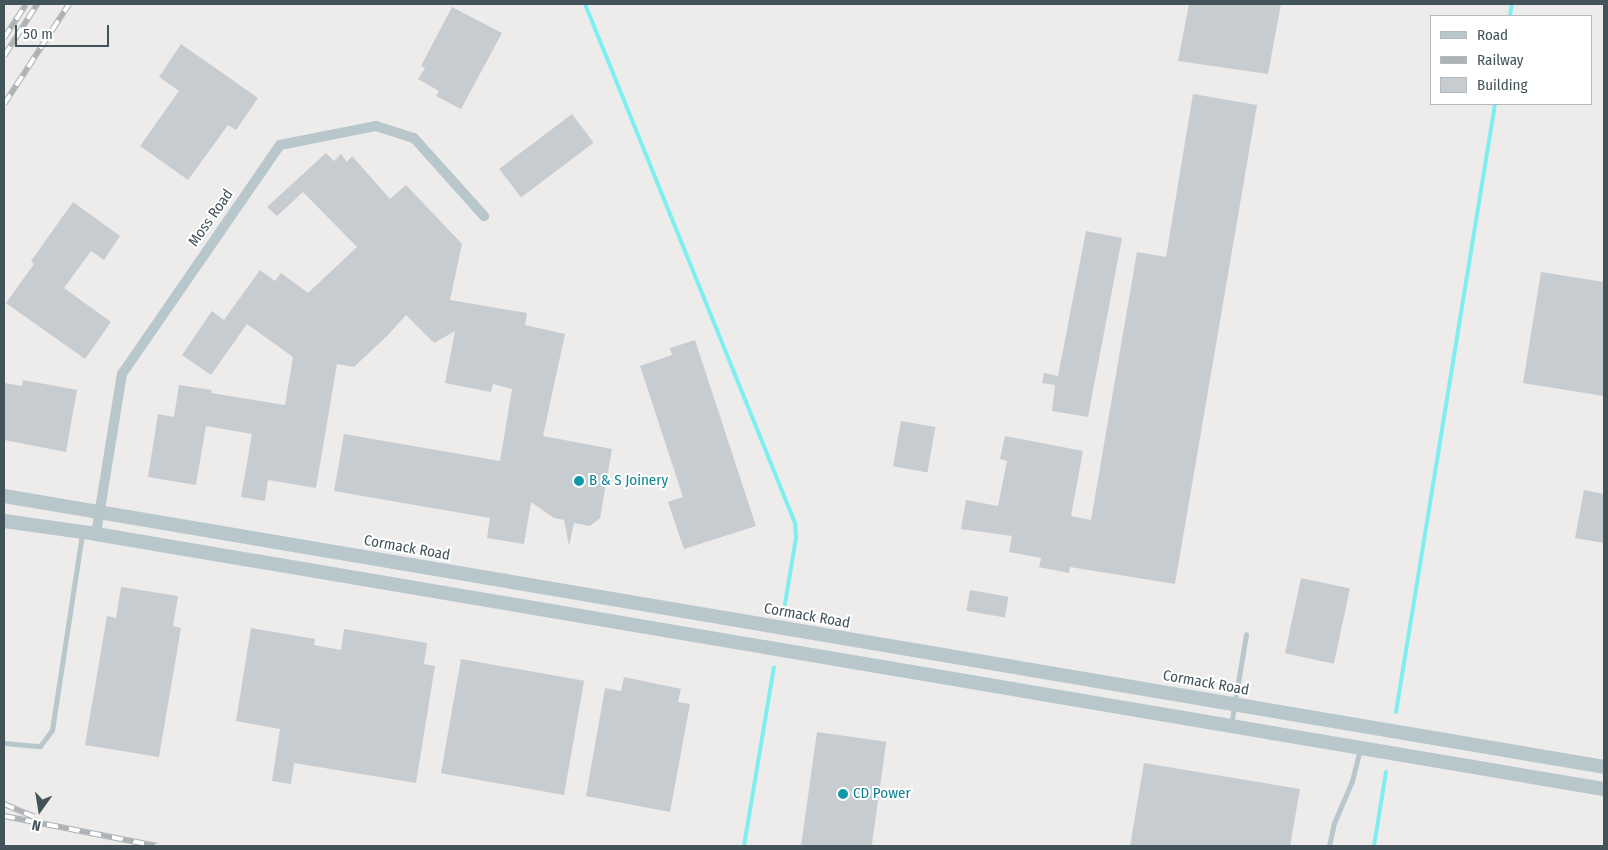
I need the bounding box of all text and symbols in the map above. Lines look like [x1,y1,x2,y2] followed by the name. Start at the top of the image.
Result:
[18,15,111,47] scale bar
[1430,15,1593,105] legend
[23,25,53,43] text: 50 m
[1477,26,1508,44] text: Road
[1477,51,1524,69] text: Railway
[1477,76,1528,94] text: Building
[185,186,237,250] street label: Moss Road
[589,472,668,490] place label: B & S Joinery
[573,475,585,487] marker: B & S Joinery
[362,532,452,564] street label: Cormack Road
[762,600,852,632] street label: Cormack Road
[1161,667,1251,699] street label: Cormack Road
[15,785,65,835] north arrow
[853,785,911,803] place label: CD Power
[837,788,849,800] marker: CD Power
[31,816,43,834] text: N

